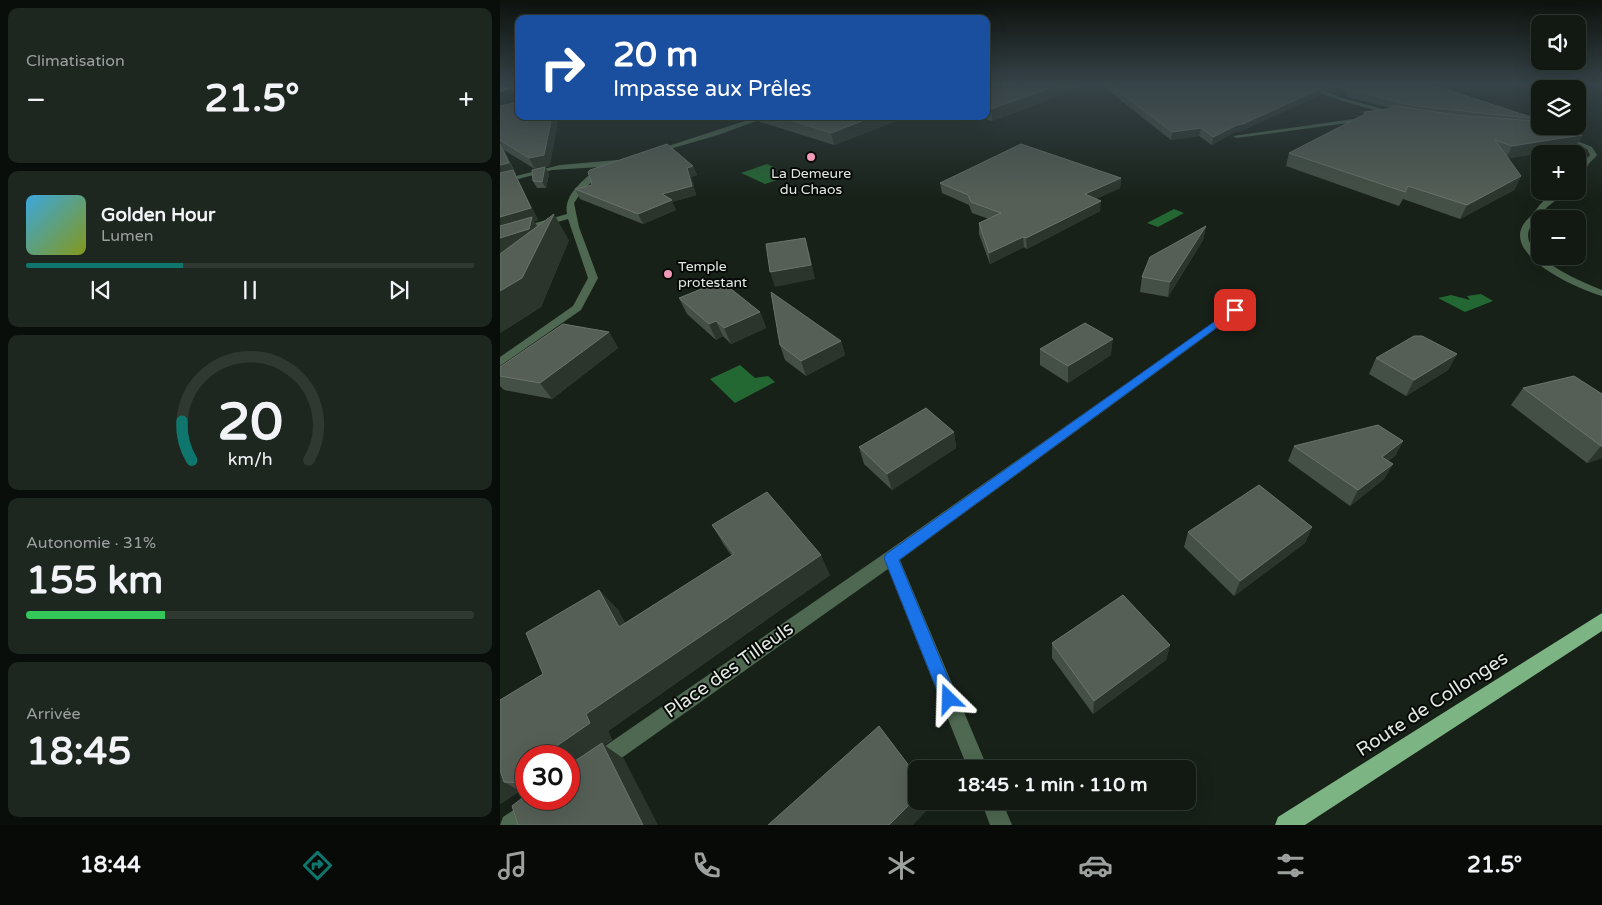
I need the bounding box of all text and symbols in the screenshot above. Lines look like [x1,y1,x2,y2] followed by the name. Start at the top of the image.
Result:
[1531,15,1586,265] map controls
[1531,15,1586,70] button: sound
[613,34,698,76] text: 20 m
[530,35,595,100] icon: right
[26,51,125,71] text: Climatisation
[205,76,300,122] text: 21.5°
[613,76,811,102] text: Impasse aux Prêles
[1531,80,1586,135] button: layers
[26,83,46,117] text: −
[458,83,474,117] text: +
[1531,145,1586,200] button: +
[805,151,817,163] marker: La Demeure du Chaos
[771,165,851,198] place label: La Demeure du Chaos
[101,204,215,226] text: Golden Hour
[1531,210,1586,265] button: −
[101,226,153,246] text: Lumen
[678,258,748,291] place label: Temple protestant
[662,268,674,280] marker: Temple protestant
[87,276,115,304] icon: previous
[236,276,264,304] icon: pause
[385,276,413,304] icon: next
[1214,289,1256,331] pin
[1221,296,1249,324] icon: arrive
[217,391,283,454] text: 20
[228,449,272,470] text: km/h
[26,533,156,553] text: Autonomie · 31%
[26,558,163,604] text: 155 km
[660,617,798,723] street label: Place des Tilleuls
[1352,647,1512,761] street label: Route de Collonges
[922,672,974,724] position arrow
[26,704,81,724] text: Arrivée
[26,729,131,775] text: 18:45
[515,745,580,810] speed limit sign: 30
[956,774,1148,796] text: 18:45 · 1 min · 110 m
[300,848,335,883] icon: directions
[495,848,530,883] icon: music
[689,848,724,883] icon: phone
[884,848,919,883] icon: climate
[1078,848,1113,883] icon: car
[1273,848,1308,883] icon: filters
[80,852,141,878] text: 18:44
[1467,852,1522,878] text: 21.5°

